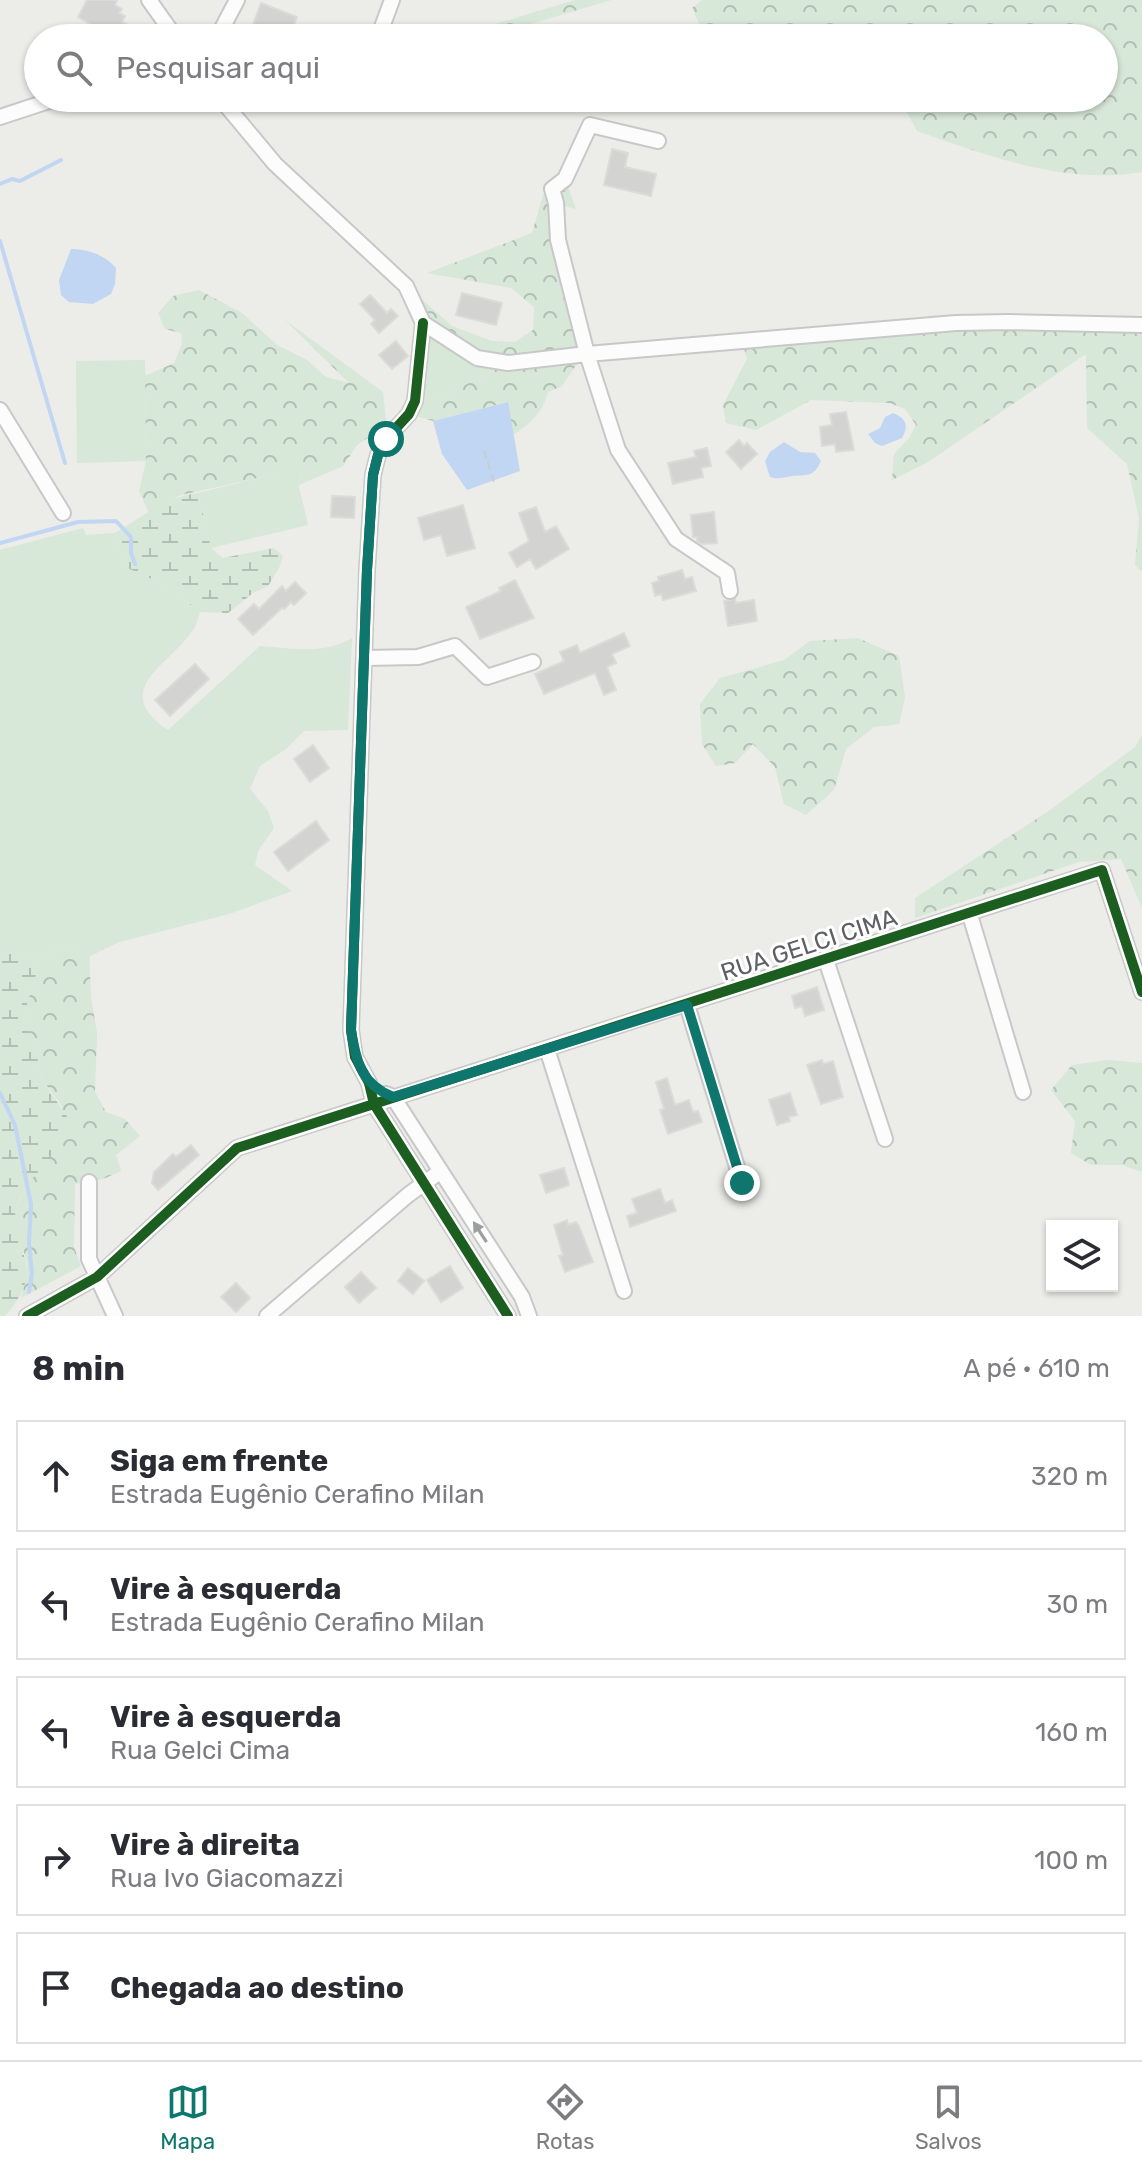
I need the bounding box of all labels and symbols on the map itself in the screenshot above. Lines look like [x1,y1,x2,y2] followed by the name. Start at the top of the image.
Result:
[368,421,404,457] route start
[717,903,901,987] street label: RUA GELCI CIMA
[724,1165,760,1201] route end
[472,1221,487,1242] one-way arrow

